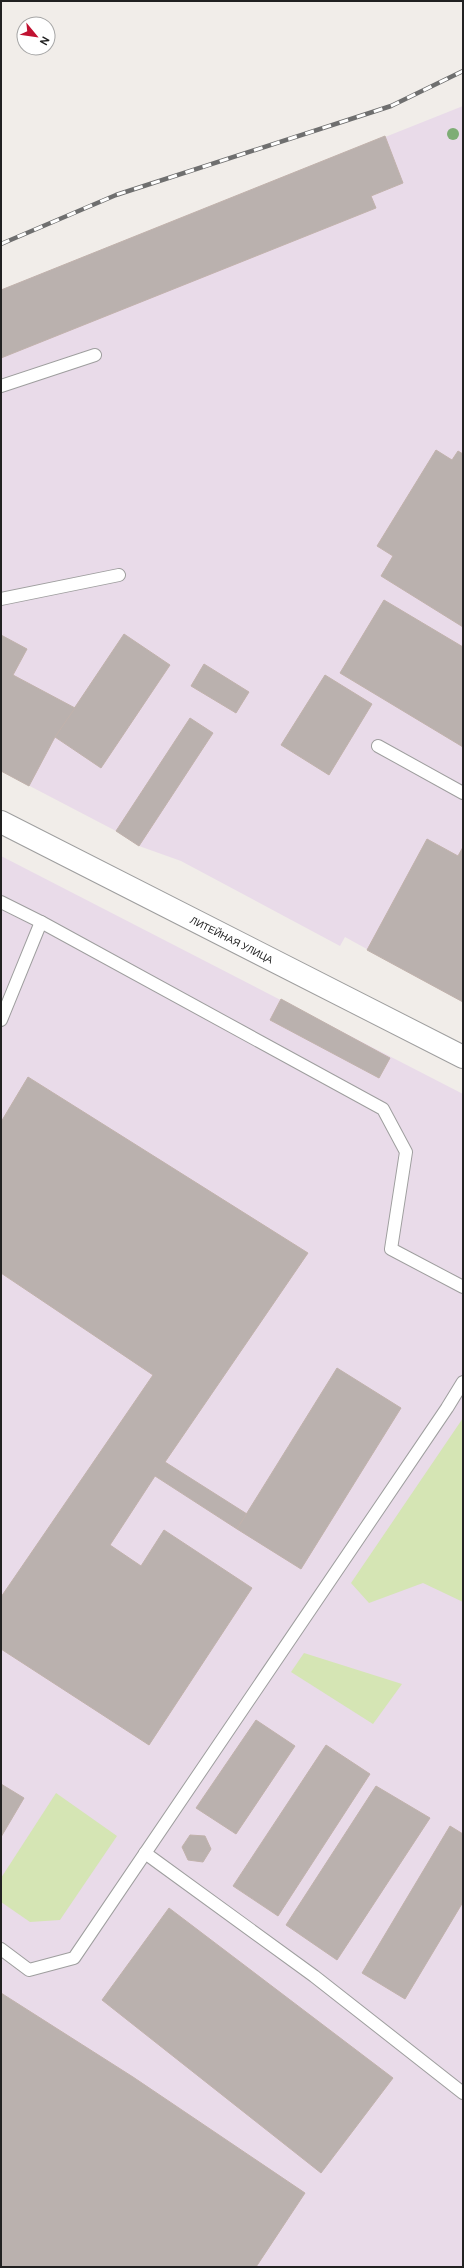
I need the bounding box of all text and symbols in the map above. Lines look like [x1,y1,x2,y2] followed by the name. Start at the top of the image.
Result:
[16,16,56,56] north arrow
[37,34,53,48] text: N
[188,913,276,967] street label: ЛИТЕЙНАЯ УЛИЦА

